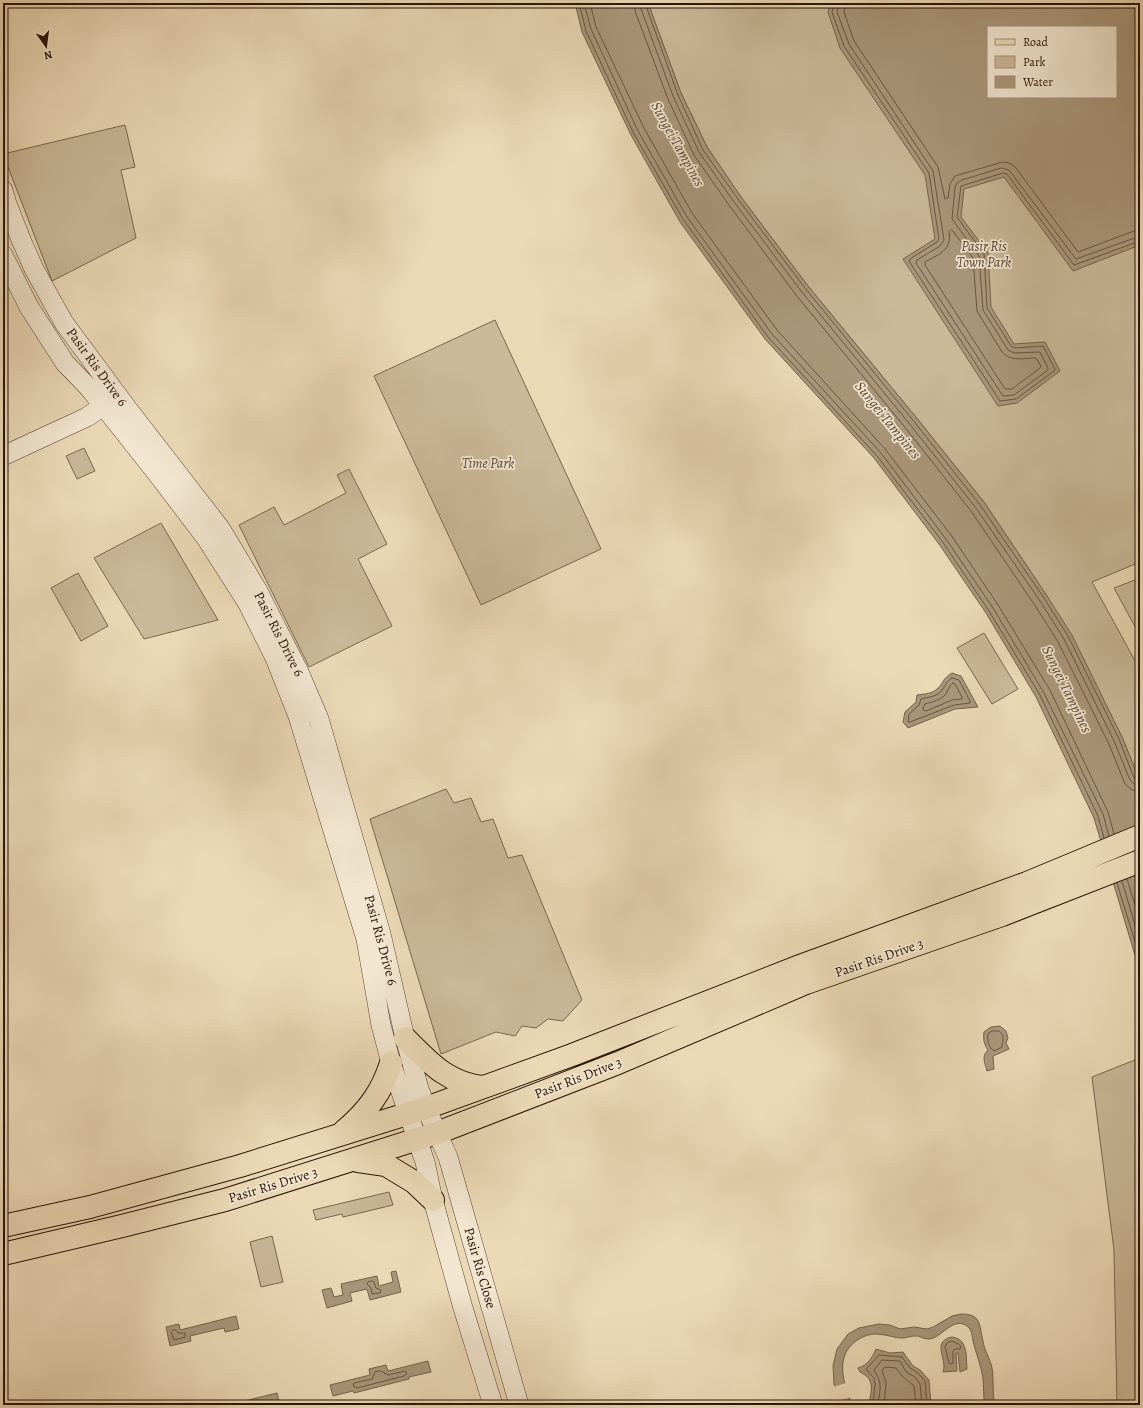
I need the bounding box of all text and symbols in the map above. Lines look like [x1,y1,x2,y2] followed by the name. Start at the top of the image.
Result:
[26,26,66,66] north arrow
[987,26,1117,98] legend
[1023,34,1049,50] text: Road
[43,47,54,63] text: N
[1023,54,1046,70] text: Park
[1022,74,1053,90] text: Water
[646,98,710,190] water label: Sungei Tampines
[957,237,1011,272] park label: Pasir Ris Town Park
[62,324,132,410] street label: Pasir Ris Drive 6
[850,377,926,463] water label: Sungei Tampines
[462,454,514,473] park label: Time Park
[249,588,309,680] street label: Pasir Ris Drive 6
[1037,642,1097,736] water label: Sungei Tampines
[360,893,402,987] street label: Pasir Ris Drive 6
[832,934,926,982] street label: Pasir Ris Drive 3
[531,1053,625,1103] street label: Pasir Ris Drive 3
[226,1162,320,1208] street label: Pasir Ris Drive 3
[459,1225,501,1311] street label: Pasir Ris Close

